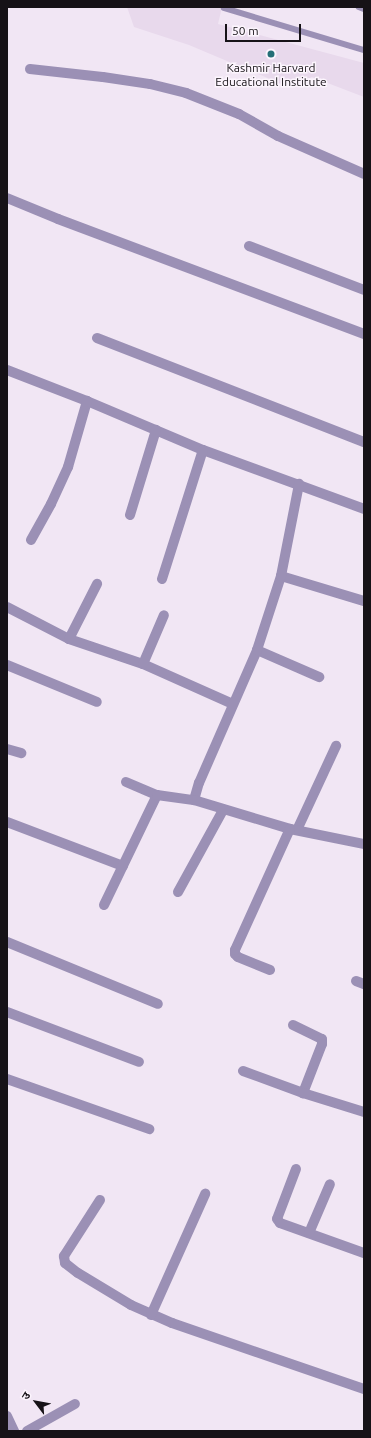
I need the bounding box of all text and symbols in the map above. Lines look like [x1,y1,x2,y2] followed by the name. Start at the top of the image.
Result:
[227,16,303,42] scale bar
[232,24,259,37] text: 50 m
[266,49,276,59] marker: Kashmir Harvard Educational Institute
[215,61,327,89] place label: Kashmir Harvard Educational Institute
[16,1382,56,1422] north arrow
[19,1390,33,1402] text: उ

